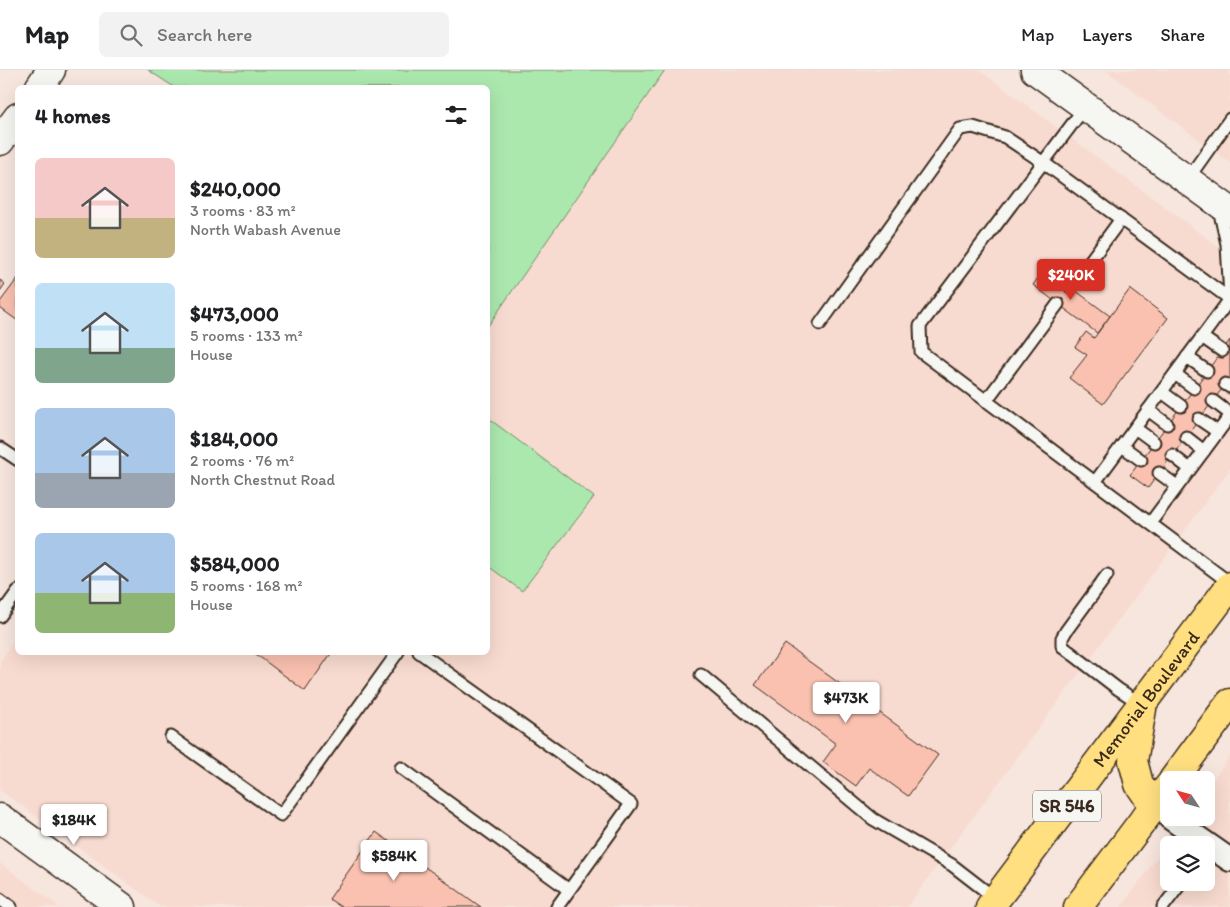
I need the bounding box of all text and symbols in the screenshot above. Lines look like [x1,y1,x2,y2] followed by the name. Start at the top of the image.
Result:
[99,12,449,57] search box
[25,20,69,49] text: Map
[117,21,145,49] icon: search
[157,23,252,46] text: Search here
[1021,24,1054,46] text: Map
[1082,24,1132,46] text: Layers
[1160,24,1205,46] text: Share
[442,101,470,129] icon: filters
[35,103,111,128] text: 4 homes
[190,176,281,201] text: $240,000
[75,178,135,238] icon: home
[190,201,296,220] text: 3 rooms · 83 m²
[190,220,341,239] text: North Wabash Avenue
[1036,258,1106,301] pin: $240K
[1048,265,1094,284] text: $240K
[190,301,279,326] text: $473,000
[75,303,135,363] icon: home
[190,326,303,345] text: 5 rooms · 133 m²
[190,345,233,364] text: House
[190,426,278,451] text: $184,000
[75,428,135,488] icon: home
[190,451,294,470] text: 2 rooms · 76 m²
[190,470,335,489] text: North Chestnut Road
[190,551,280,576] text: $584,000
[75,553,135,613] icon: home
[190,576,303,595] text: 5 rooms · 168 m²
[190,595,233,614] text: House
[1087,626,1204,772] street label: Memorial Boulevard
[811,682,881,724] pin: $473K
[824,688,868,707] text: $473K
[1160,771,1215,826] north arrow
[1160,771,1215,891] map controls
[1033,790,1101,821] road number: SR 546
[39,804,109,846] pin: $184K
[52,810,96,829] text: $184K
[1160,836,1215,891] button: layers
[359,840,429,882] pin: $584K
[371,846,417,865] text: $584K

